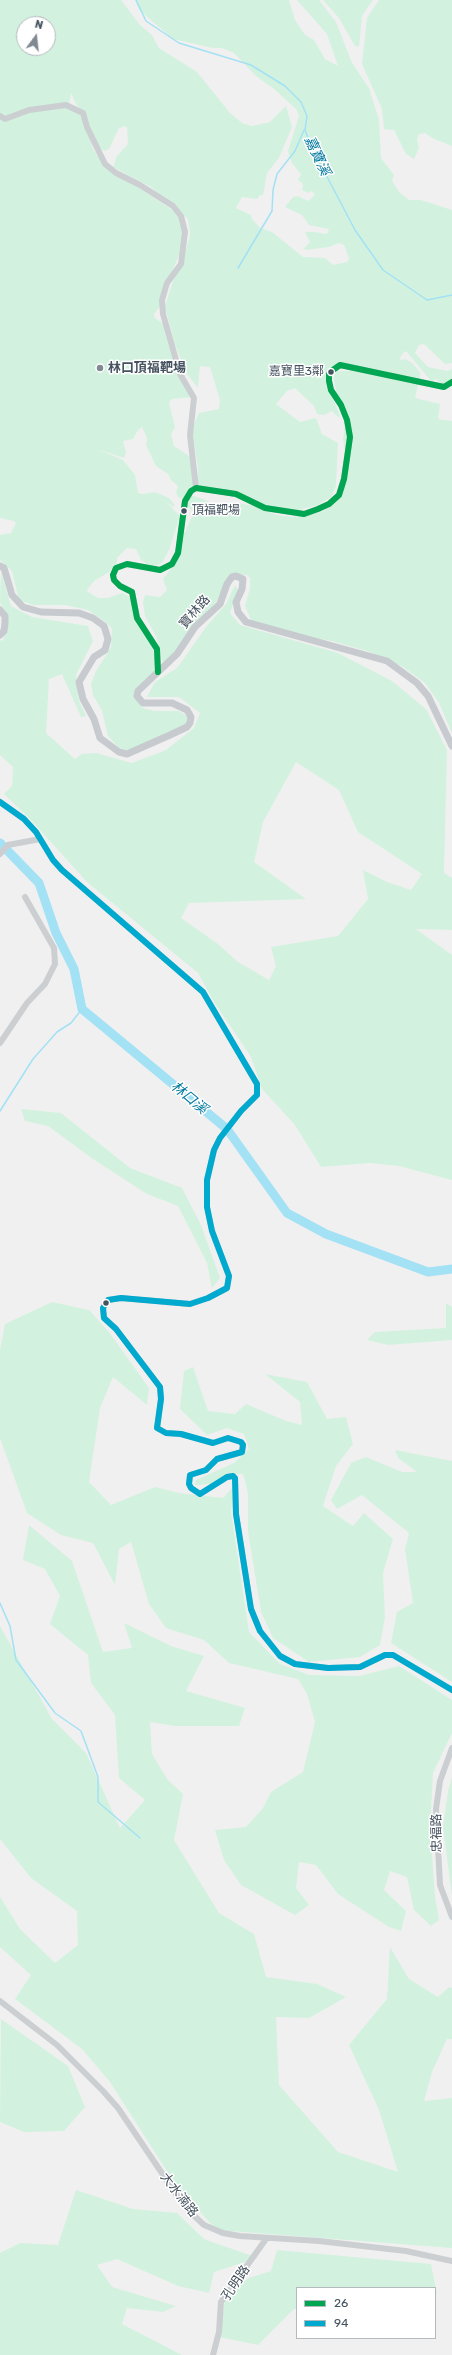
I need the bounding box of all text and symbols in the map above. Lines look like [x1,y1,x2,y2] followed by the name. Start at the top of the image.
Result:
[16,16,56,56] north arrow
[33,18,44,32] text: N
[301,133,333,179] water label: 嘉寶溪
[108,360,186,376] place label: 林口頂福靶場
[95,363,105,373] marker: 林口頂福靶場
[269,365,324,379] place label: 嘉寶里3鄰
[326,367,336,377] marker: 嘉寶里3鄰
[192,504,240,518] place label: 頂福靶場
[179,506,189,516] marker: 頂福靶場
[176,592,214,632] street label: 寶林路
[168,1078,210,1118] water label: 林口溪
[101,1298,111,1308] unlabelled marker
[429,1813,445,1853] street label: 忠福路
[157,2170,201,2220] street label: 大水湳路
[219,2262,253,2304] street label: 孔明路
[296,2287,436,2339] legend
[334,2296,348,2310] text: 26
[334,2316,348,2330] text: 94

